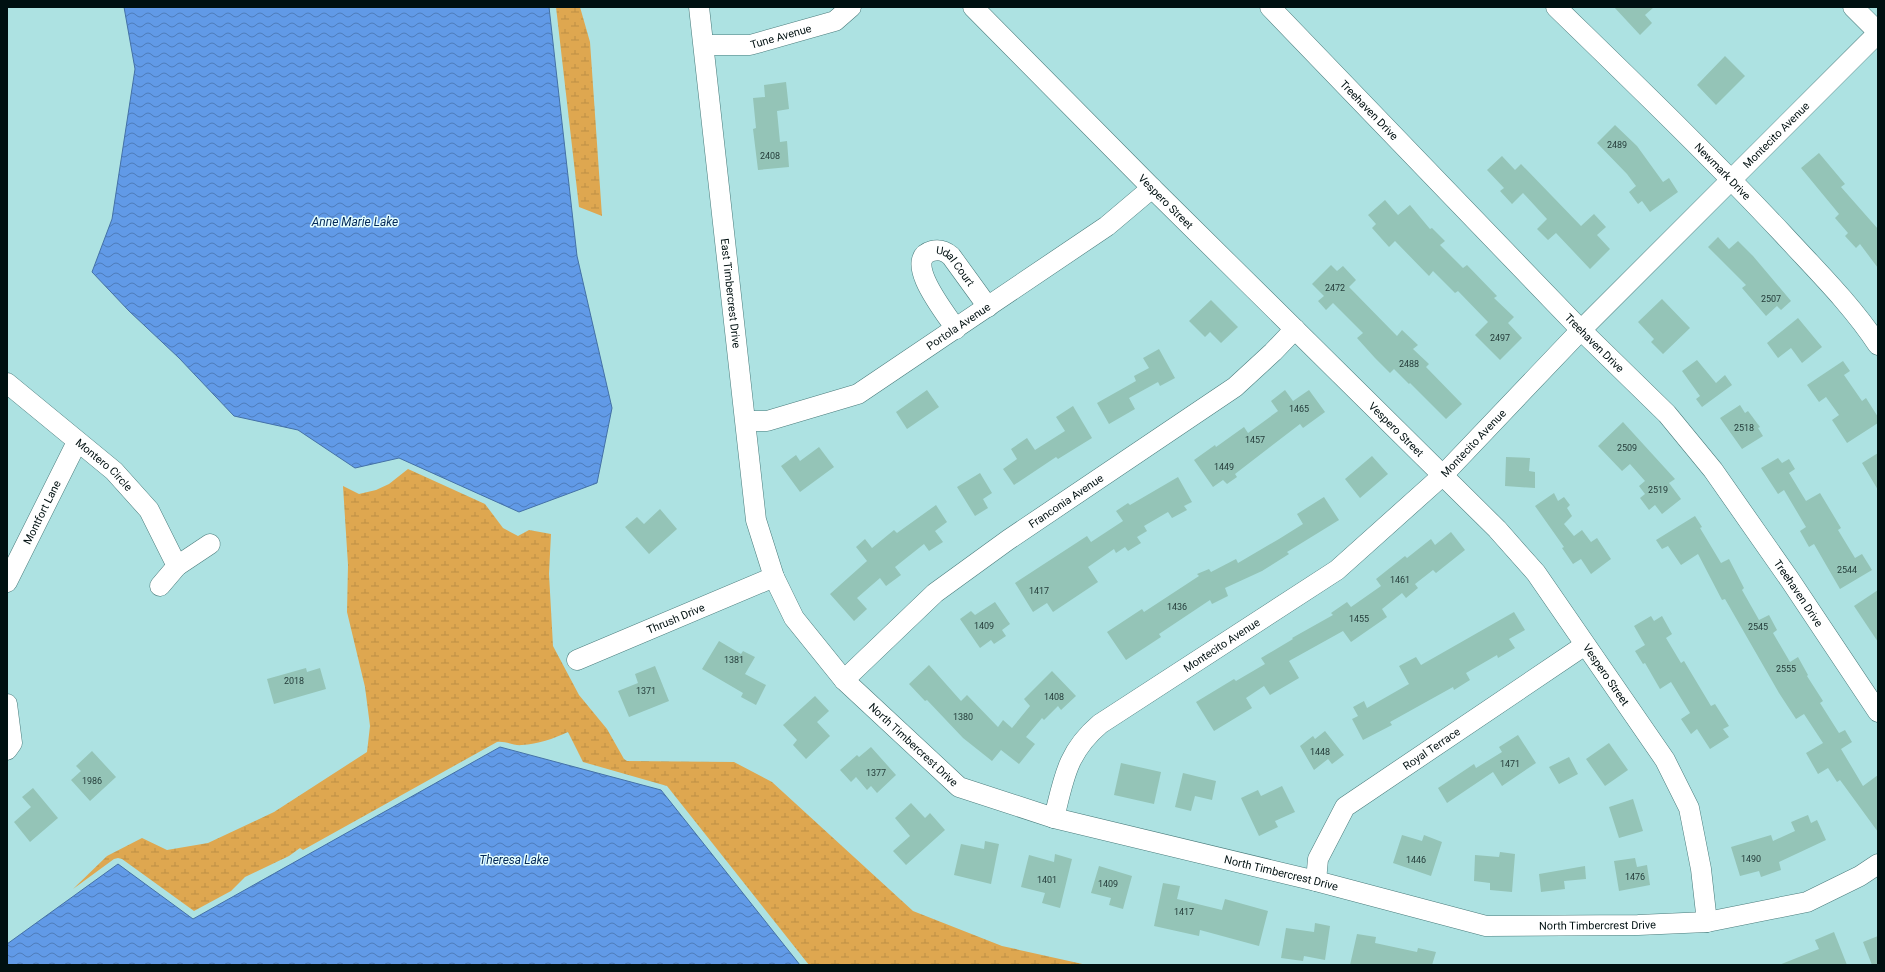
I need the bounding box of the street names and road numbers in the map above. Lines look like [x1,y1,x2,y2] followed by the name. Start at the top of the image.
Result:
[749,21,813,51] street label: Tune Avenue
[1337,77,1401,143] street label: Treehaven Drive
[1740,99,1812,171] street label: Montecito Avenue
[1692,140,1753,203] street label: Newmark Drive
[1136,172,1196,232] street label: Vespero Street
[718,238,743,349] street label: East Timbercrest Drive
[936,243,977,289] street label: Udal Court
[924,300,993,352] street label: Portola Avenue
[1562,311,1627,375] street label: Treehaven Drive
[1366,399,1427,460] street label: Vespero Street
[1438,406,1509,480] street label: Montecito Avenue
[73,436,135,494] street label: Montero Circle
[1026,471,1106,531] street label: Franconia Avenue
[20,478,63,546] street label: Montfort Lane
[1771,557,1826,629] street label: Treehaven Drive
[645,600,707,636] street label: Thrush Drive
[1181,615,1262,675] street label: Montecito Avenue
[1580,641,1632,708] street label: Vespero Street
[866,700,961,789] street label: North Timbercrest Drive
[1400,725,1463,772] street label: Royal Terrace
[1223,853,1340,893] street label: North Timbercrest Drive
[1539,918,1656,932] street label: North Timbercrest Drive

